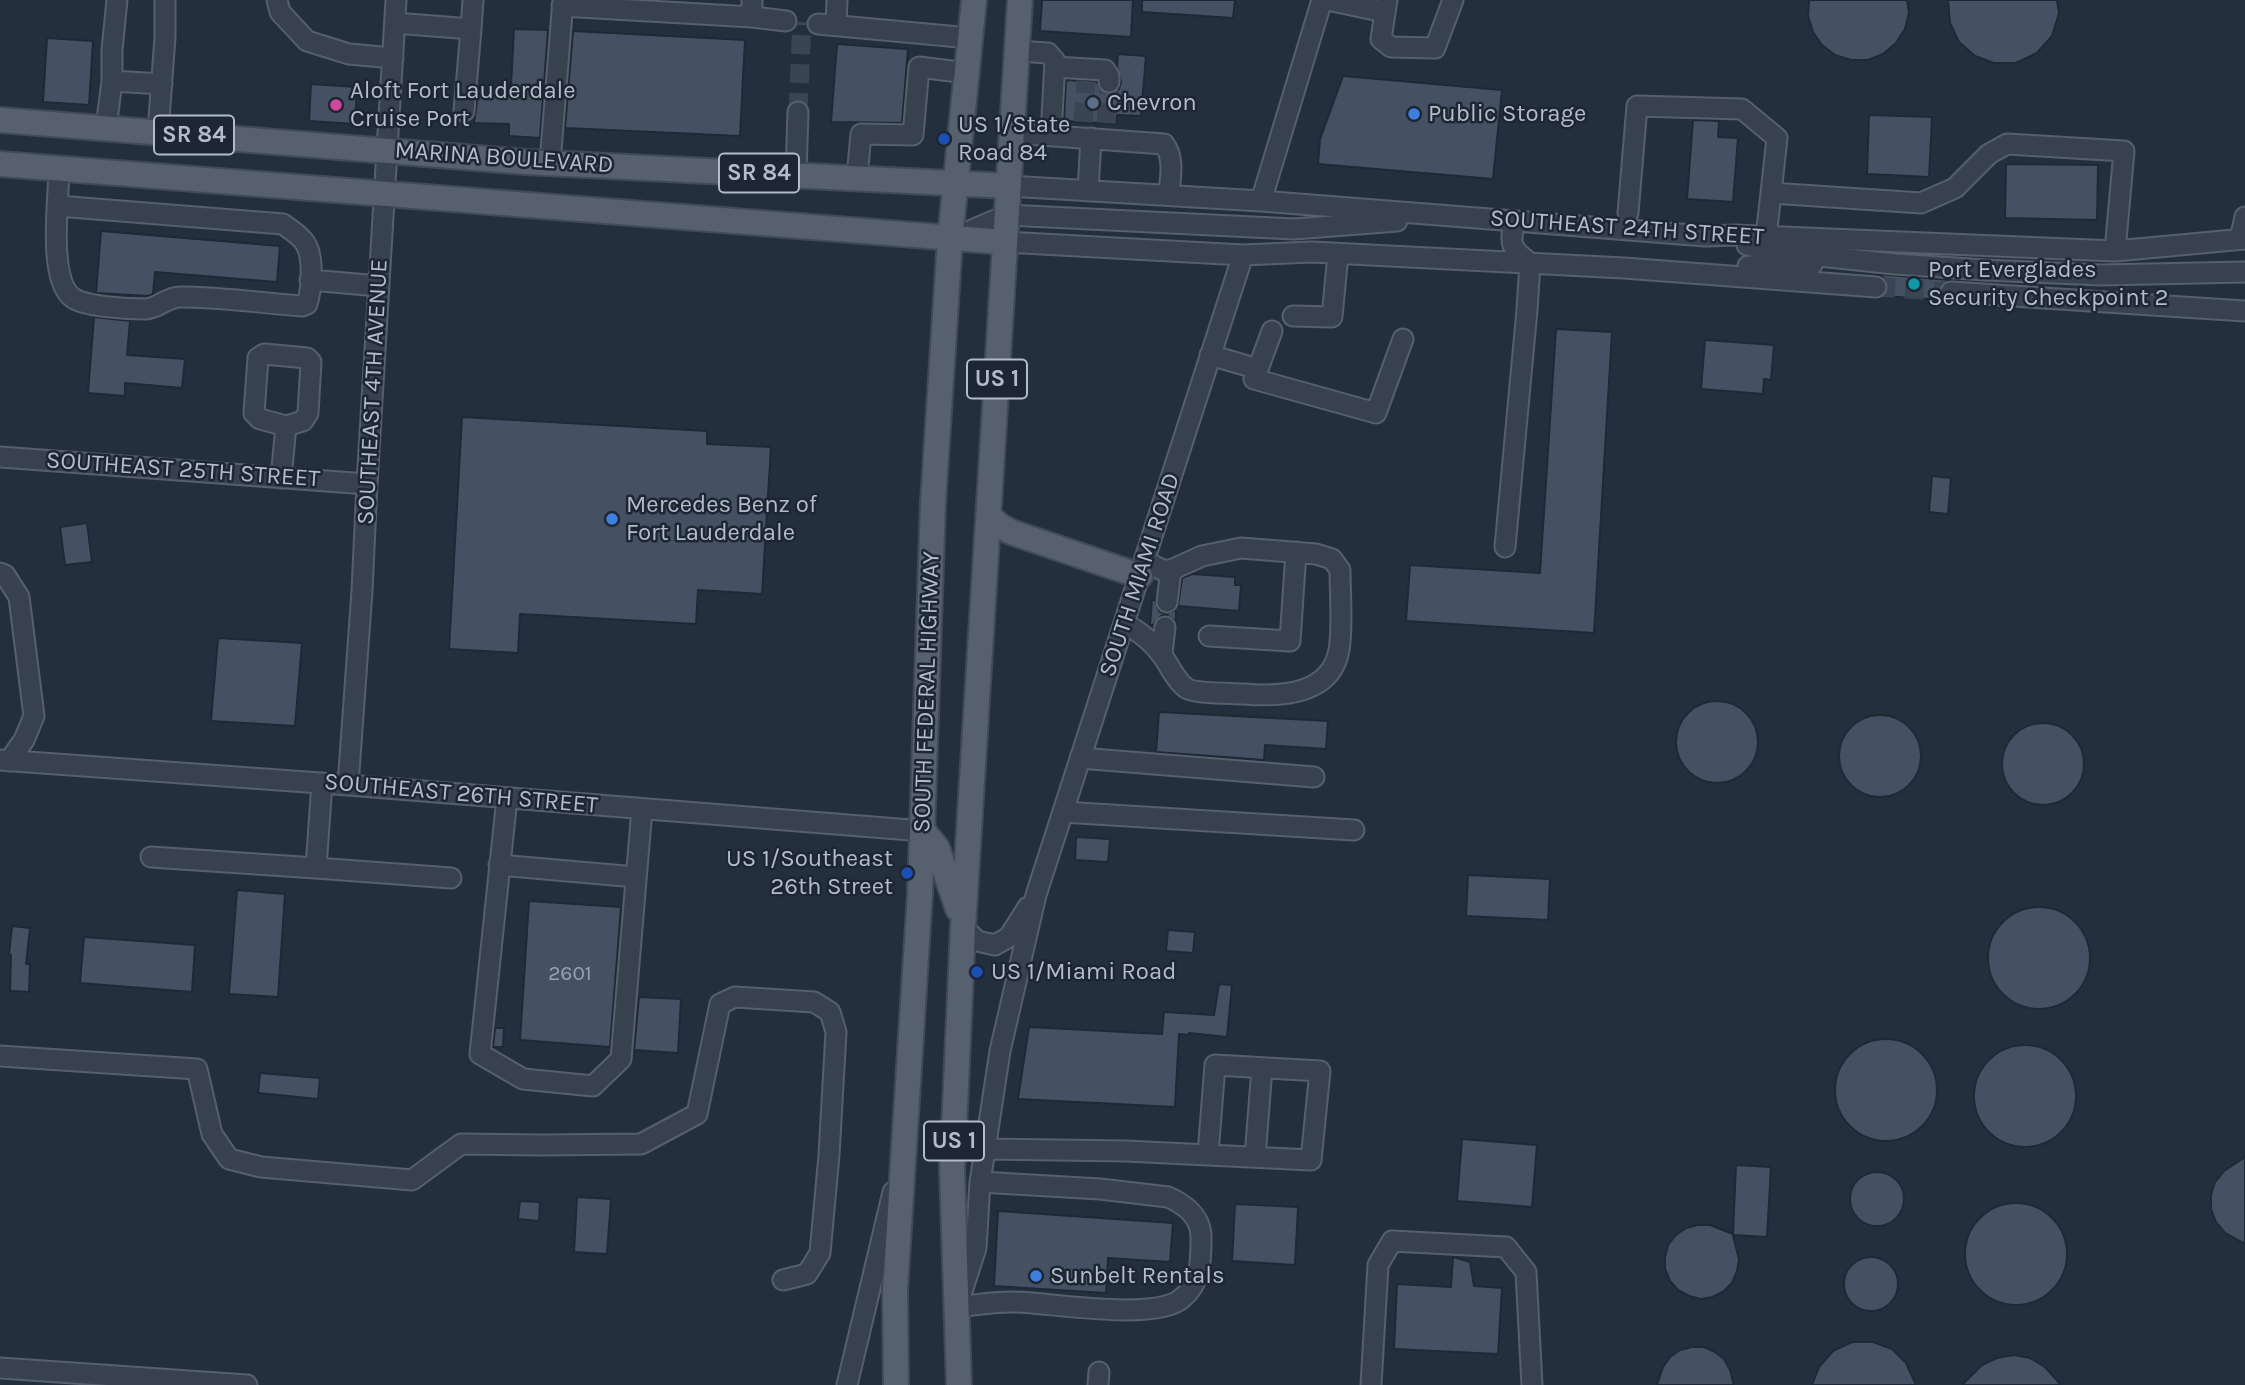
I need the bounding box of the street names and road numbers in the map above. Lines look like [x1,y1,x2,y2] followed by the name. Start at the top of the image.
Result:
[154,116,234,154] road number: SR 84
[394,136,614,180] street label: MARINA BOULEVARD
[719,154,799,192] road number: SR 84
[1489,204,1765,252] street label: SOUTHEAST 24TH STREET
[352,258,394,526] street label: SOUTHEAST 4TH AVENUE
[967,360,1027,398] road number: US 1
[45,446,321,494] street label: SOUTHEAST 25TH STREET
[1093,469,1187,681] street label: SOUTH MIAMI ROAD
[908,551,946,833] street label: SOUTH FEDERAL HIGHWAY
[323,768,599,820] street label: SOUTHEAST 26TH STREET
[924,1122,984,1160] road number: US 1

